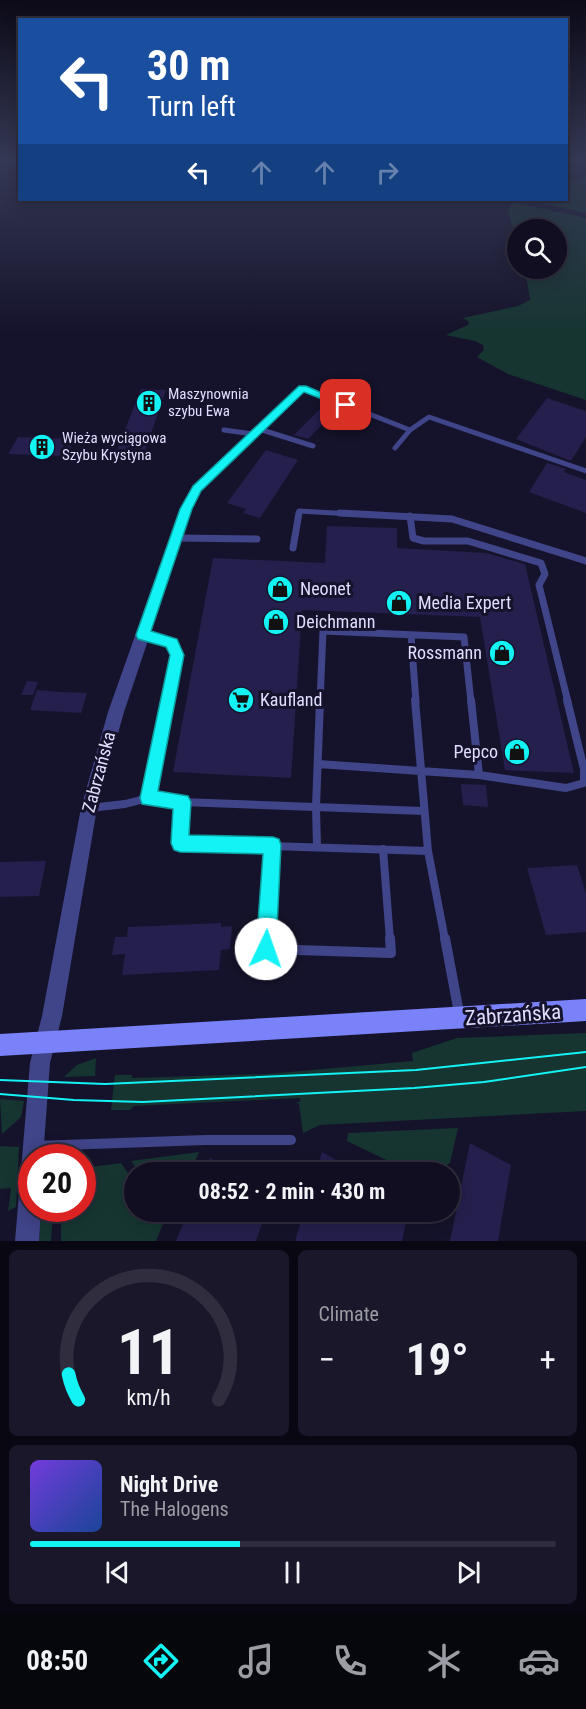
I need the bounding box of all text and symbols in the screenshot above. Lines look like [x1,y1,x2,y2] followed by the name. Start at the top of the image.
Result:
[147,41,230,90] text: 30 m
[48,42,126,120] icon: left
[147,91,236,123] text: Turn left
[182,156,215,189] icon: left
[245,156,278,189] icon: ahead
[308,156,341,189] icon: ahead
[371,156,404,189] icon: right
[507,219,567,279] map controls
[507,219,567,279] button: search
[320,379,371,430] pin
[168,385,249,420] place label: Maszynownia szybu Ewa
[134,388,164,418] building icon: Maszynownia szybu Ewa
[329,388,362,421] icon: arrive
[62,429,166,464] place label: Wieża wyciągowa Szybu Krystyna
[27,432,57,462] building icon: Wieża wyciągowa Szybu Krystyna
[265,574,295,604] shop icon: Neonet
[300,578,351,599] place label: Neonet
[384,588,414,618] shop icon: Media Expert
[418,592,511,613] place label: Media Expert
[261,607,291,637] shop icon: Deichmann
[296,611,375,632] place label: Deichmann
[487,638,517,668] shop icon: Rossmann
[407,642,482,663] place label: Rossmann
[226,685,256,715] supermarket icon: Kaufland
[260,689,323,710] place label: Kaufland
[78,729,119,814] street label: Zabrzańska
[502,737,532,767] shop icon: Pepco
[453,741,498,762] place label: Pepco
[234,917,298,981] position arrow
[464,1000,562,1030] street label: Zabrzańska
[18,1144,96,1222] speed limit sign: 20
[199,1179,385,1204] text: 08:52 · 2 min · 430 m
[319,1302,379,1326] text: Climate
[117,1316,180,1389] text: 11
[406,1333,469,1386] text: 19°
[319,1340,335,1379] text: −
[540,1340,556,1379] text: +
[127,1385,171,1410] text: km/h
[120,1472,218,1497] text: Night Drive
[120,1497,229,1521] text: The Halogens
[101,1556,134,1589] icon: previous
[276,1556,309,1589] icon: pause
[452,1556,485,1589] icon: next
[140,1640,182,1682] icon: directions
[235,1640,277,1682] icon: music
[329,1640,371,1682] icon: phone
[423,1640,465,1682] icon: climate
[518,1640,560,1682] icon: car
[26,1645,88,1677] text: 08:50

